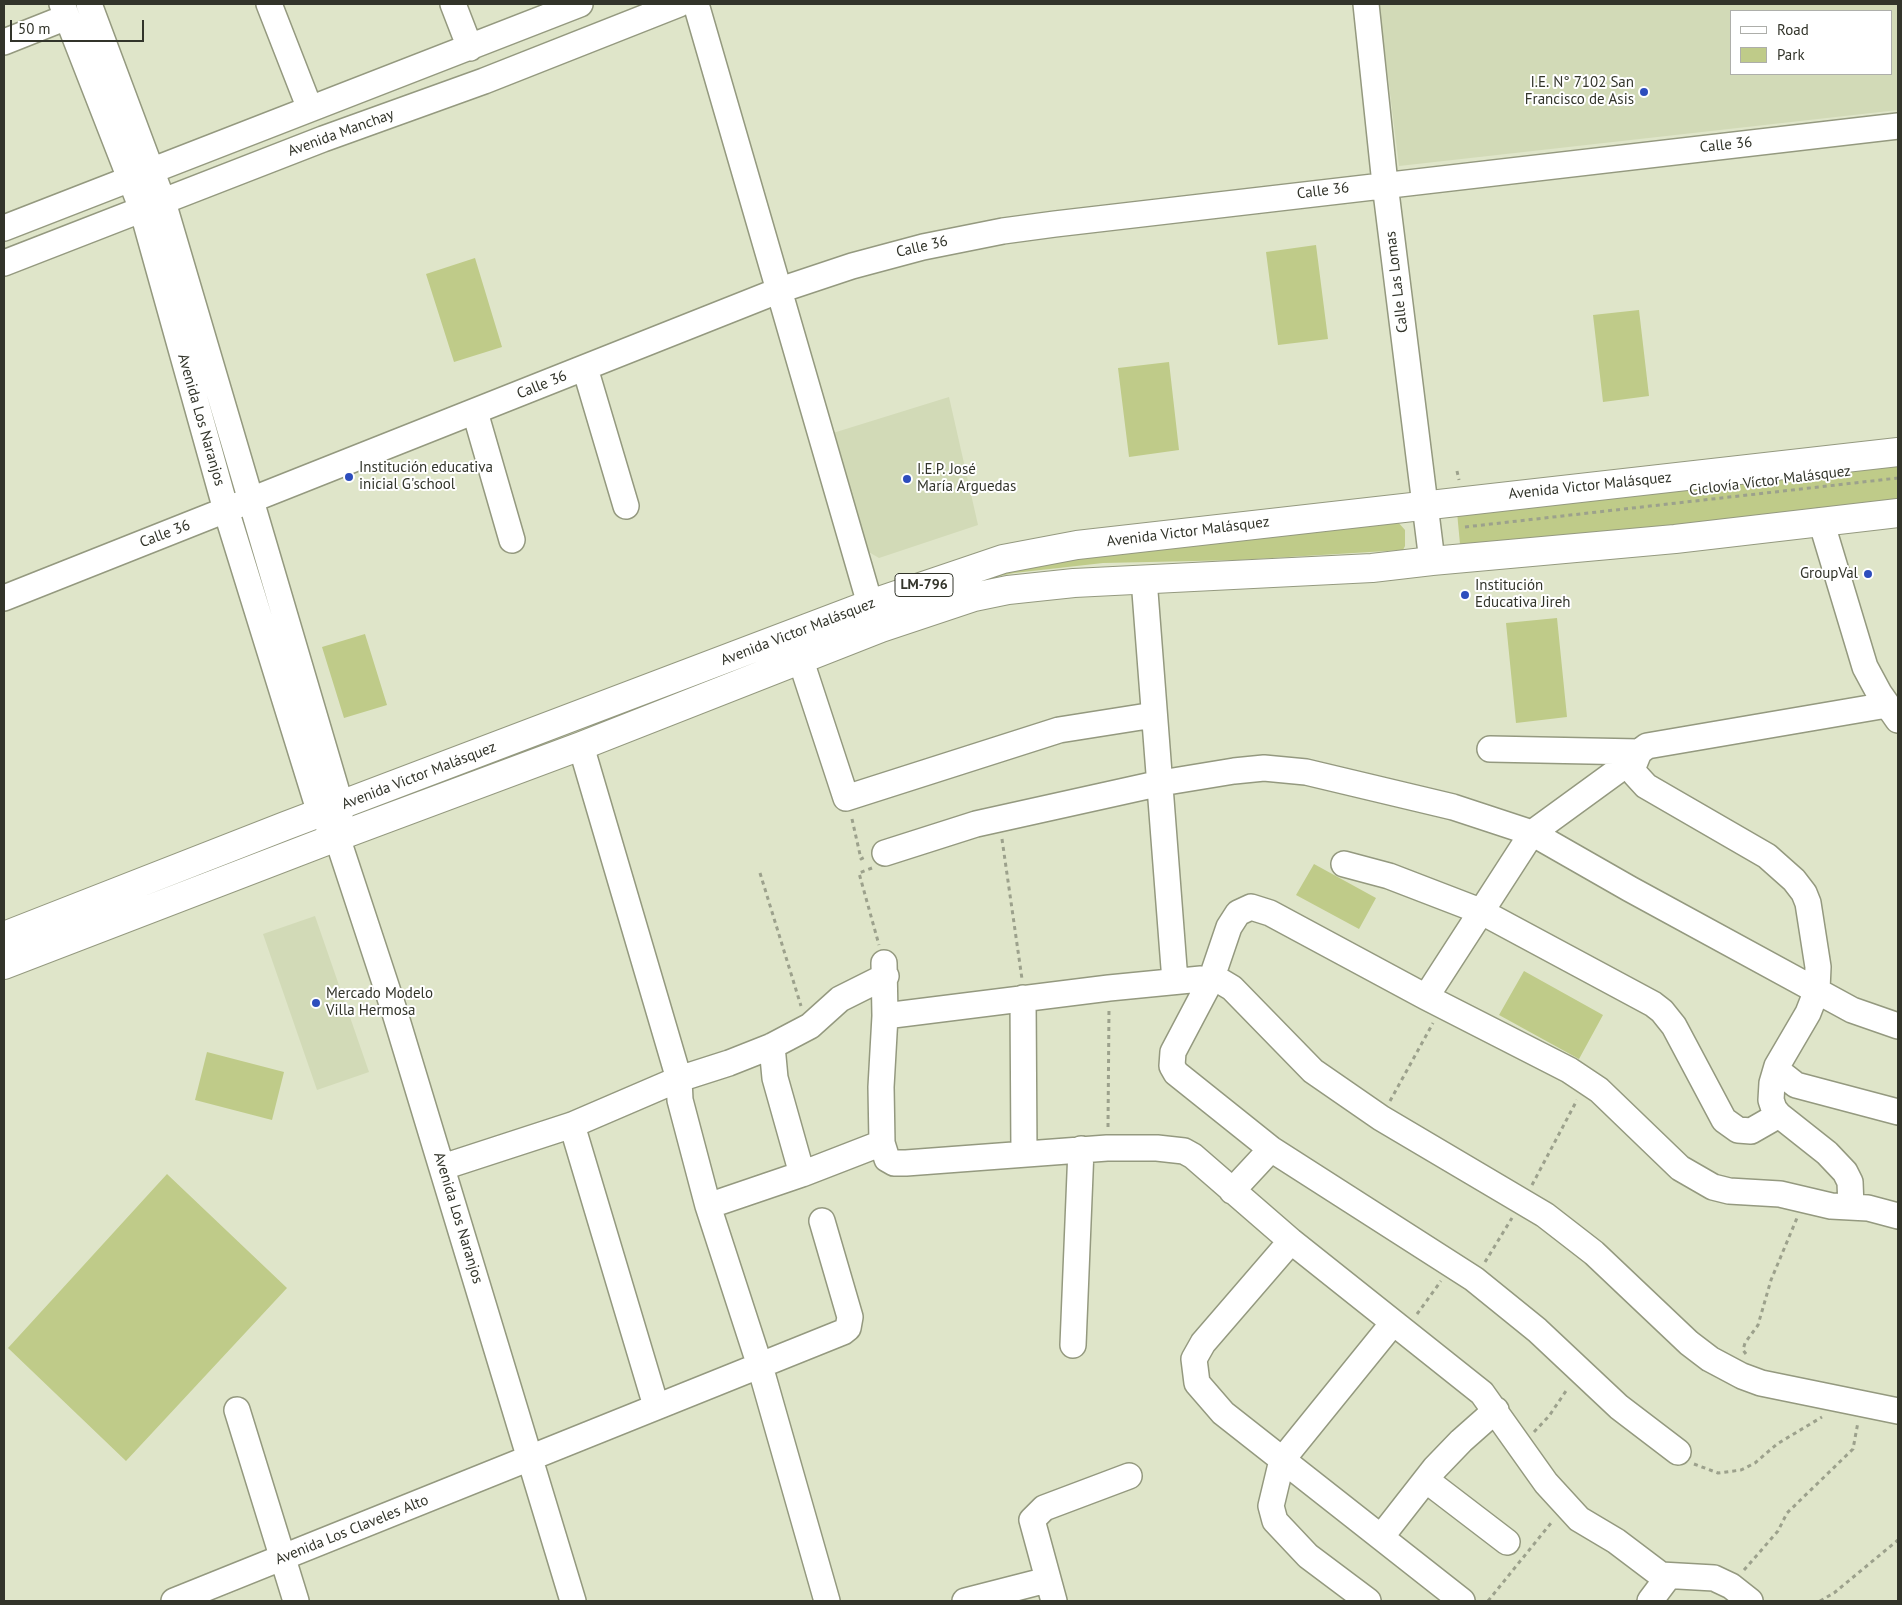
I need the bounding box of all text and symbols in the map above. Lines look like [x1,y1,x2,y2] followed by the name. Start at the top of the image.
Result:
[12,10,146,42] scale bar
[1730,10,1892,75] legend
[18,19,51,38] text: 50 m
[1777,20,1809,39] text: Road
[1777,45,1805,64] text: Park
[1525,74,1634,109] place label: I.E. N° 7102 San Francisco de Asis
[1638,86,1650,98] marker: I.E. N° 7102 San Francisco de Asis
[285,105,397,161] street label: Avenida Manchay
[1699,133,1753,157] street label: Calle 36
[1296,179,1350,203] street label: Calle 36
[1382,230,1412,334] street label: Calle Las Lomas
[894,232,950,262] street label: Calle 36
[174,352,228,488] street label: Avenida Los Naranjos
[514,367,570,403] street label: Calle 36
[359,459,493,494] place label: Institución educativa inicial G'school
[917,461,1016,496] place label: I.E.P. José María Arguedas
[1688,462,1852,500] street label: Ciclovía Víctor Malásquez
[1508,468,1672,504] street label: Avenida Victor Malásquez
[343,471,355,483] marker: Institución educativa inicial G'school
[901,473,913,485] marker: I.E.P. José María Arguedas
[1106,513,1270,551] street label: Avenida Victor Malásquez
[137,516,193,552] street label: Calle 36
[1800,565,1858,583] place label: GroupVal
[1862,568,1874,580] marker: GroupVal
[895,574,953,596] road number: LM-796
[1475,577,1570,612] place label: Institución Educativa Jireh
[1459,589,1471,601] marker: Institución Educativa Jireh
[718,594,878,670] street label: Avenida Victor Malásquez
[339,738,499,814] street label: Avenida Victor Malásquez
[326,985,433,1020] place label: Mercado Modelo Villa Hermosa
[310,997,322,1009] marker: Mercado Modelo Villa Hermosa
[429,1150,487,1286] street label: Avenida Los Naranjos
[273,1491,431,1569] street label: Avenida Los Claveles Alto

